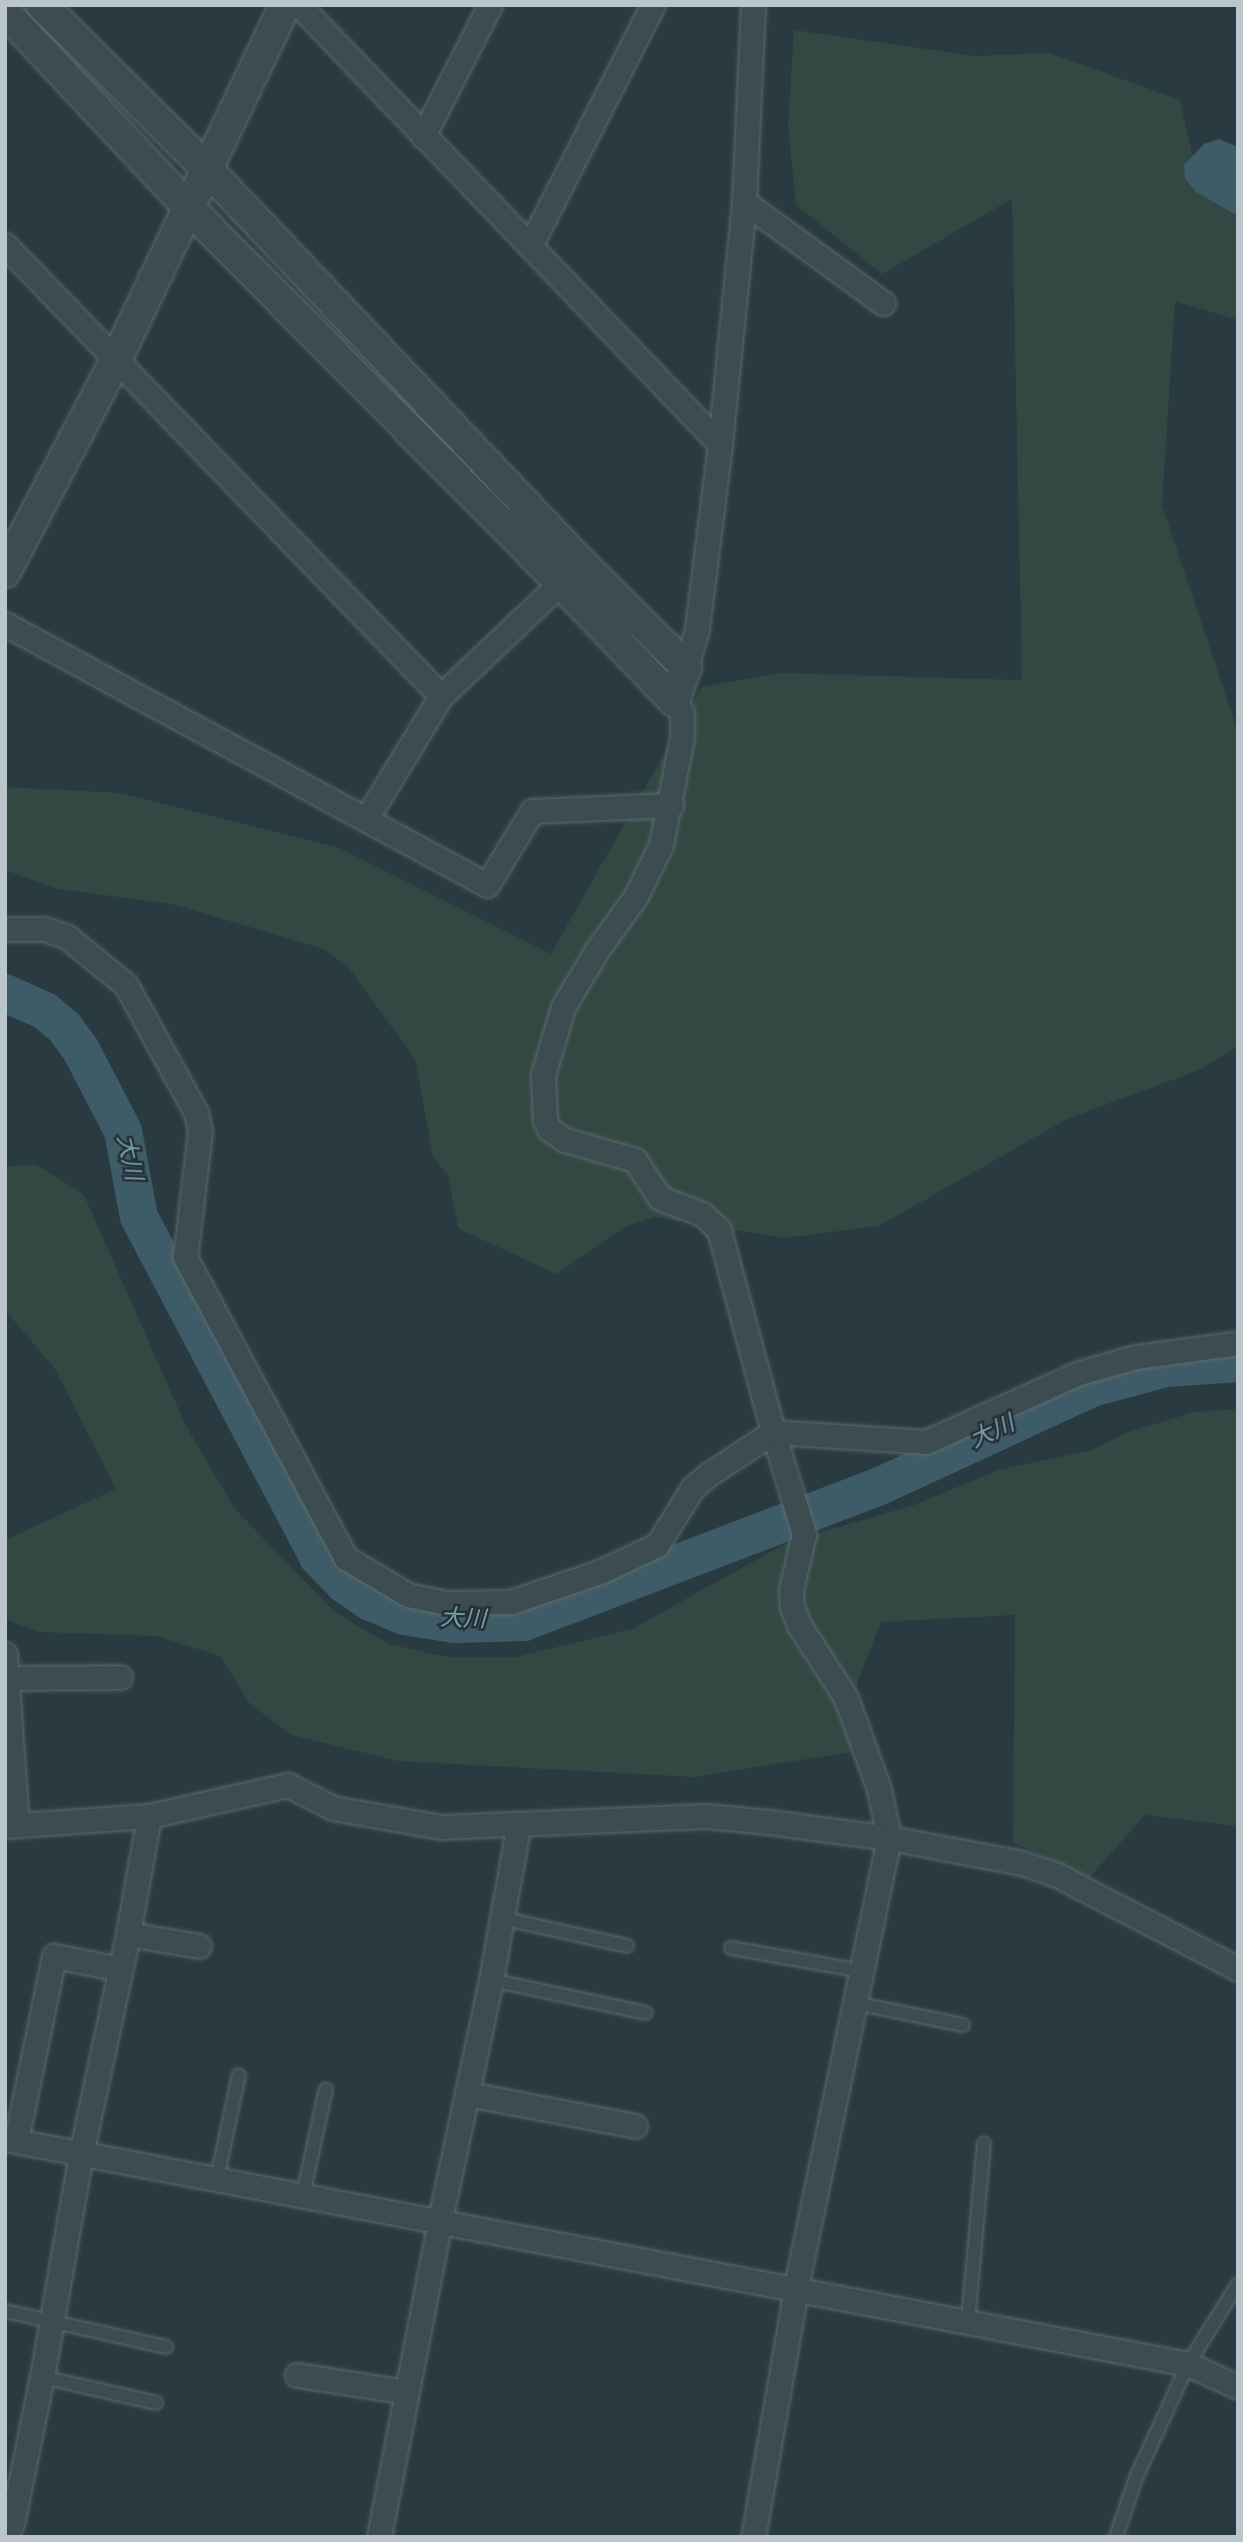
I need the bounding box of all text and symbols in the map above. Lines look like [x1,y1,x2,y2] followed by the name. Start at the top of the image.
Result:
[109,1133,145,1183] water label: 大川
[966,1412,1020,1456] water label: 大川
[440,1606,486,1636] water label: 大川

